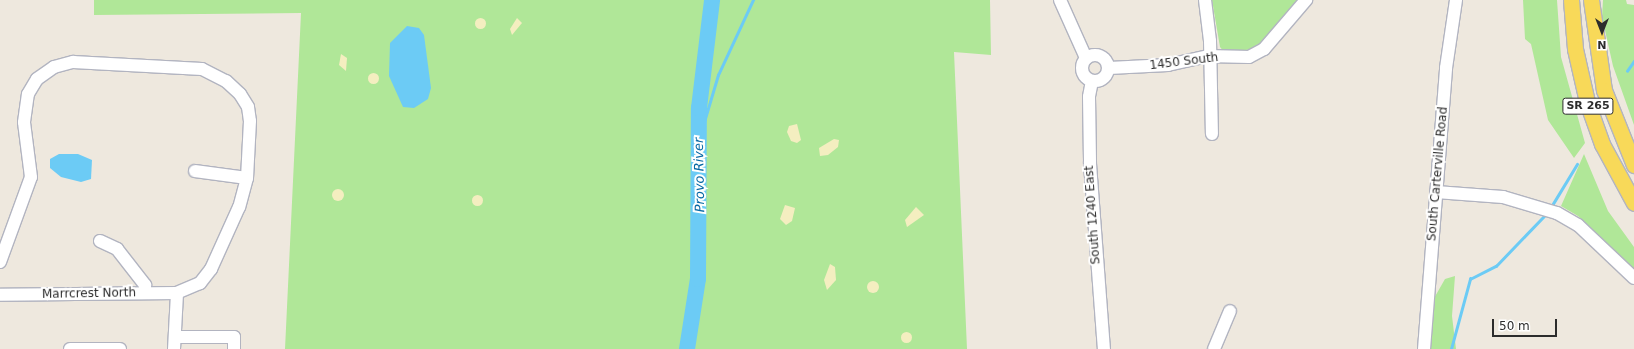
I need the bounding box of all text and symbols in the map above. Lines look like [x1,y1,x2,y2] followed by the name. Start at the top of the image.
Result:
[1582,12,1622,52] north arrow
[1597,38,1607,51] text: N
[1149,51,1219,73] street label: 1450 South
[1562,97,1614,115] road number: SR 265
[1425,106,1451,242] street label: South Carterville Road
[692,138,708,212] water label: Provo River
[1082,165,1104,265] street label: South 1240 East
[42,286,136,302] street label: Marrcrest North
[1494,311,1559,337] scale bar
[1499,319,1530,333] text: 50 m

